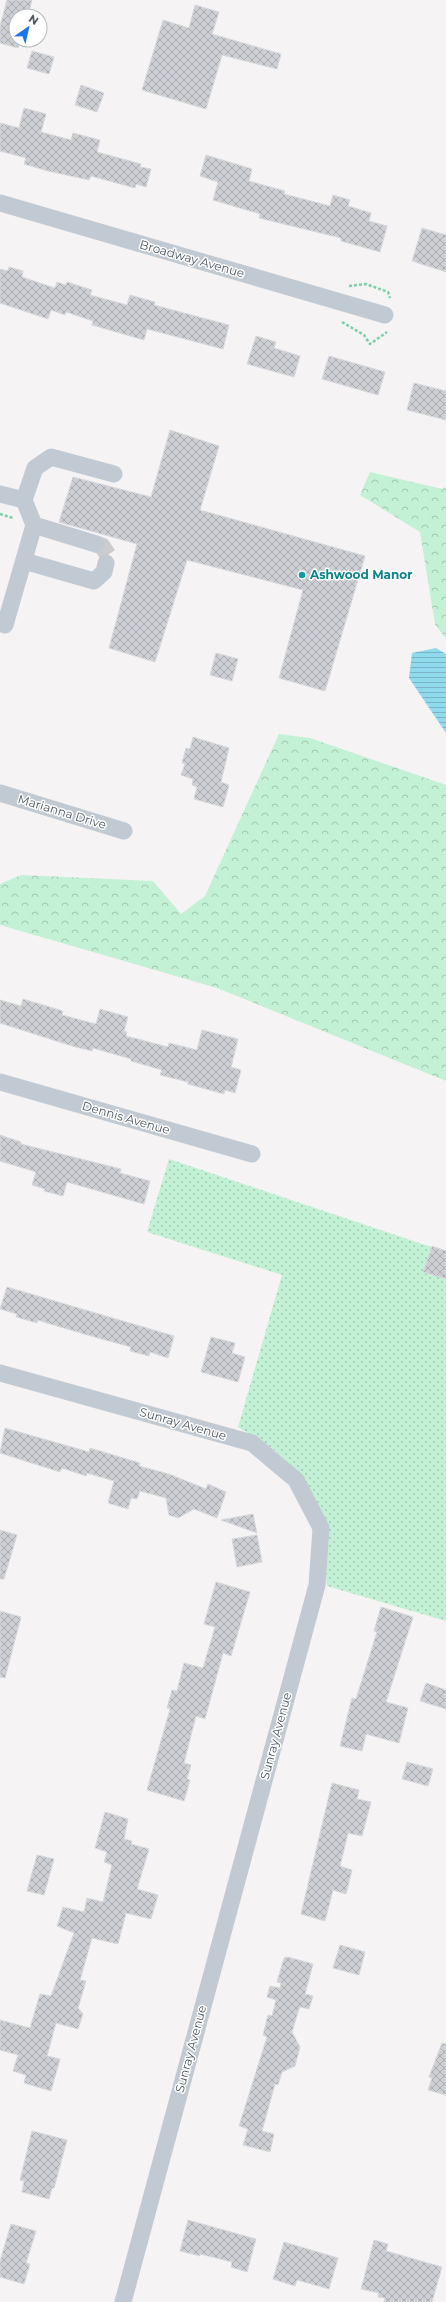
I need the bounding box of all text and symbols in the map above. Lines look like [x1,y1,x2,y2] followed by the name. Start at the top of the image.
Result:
[8,8,48,48] north arrow
[26,11,41,28] text: N
[138,236,246,281] street label: Broadway Avenue
[309,567,412,582] place label: Ashwood Manor
[297,570,307,580] marker: Ashwood Manor
[16,791,108,832] street label: Marianna Drive
[80,1098,172,1137] street label: Dennis Avenue
[138,1404,228,1443] street label: Sunray Avenue
[257,1691,294,1781] street label: Sunray Avenue
[172,2004,209,2094] street label: Sunray Avenue

